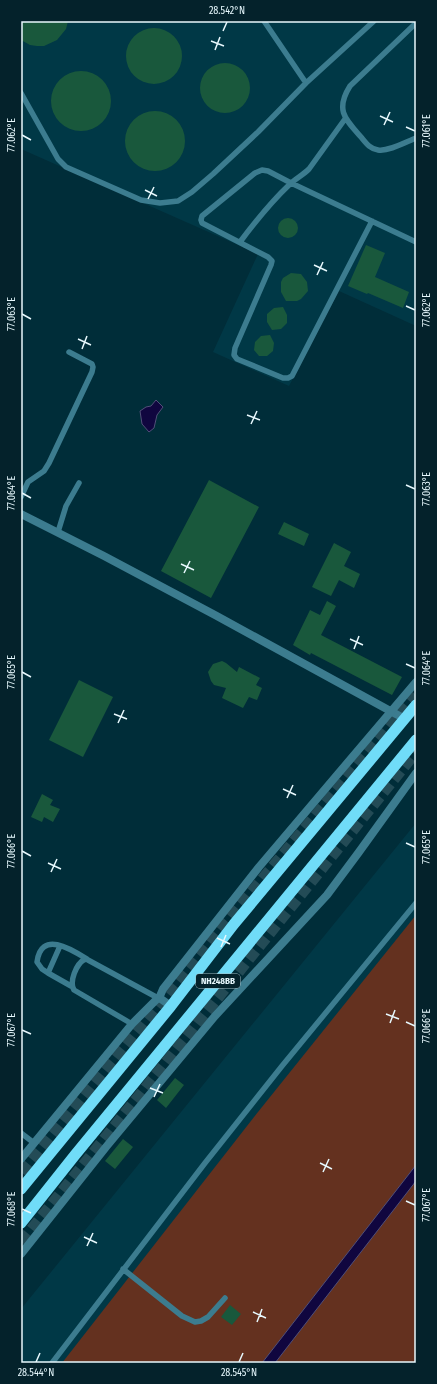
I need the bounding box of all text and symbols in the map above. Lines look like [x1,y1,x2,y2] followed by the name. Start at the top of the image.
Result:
[209,5,245,17] text: 28.542°N
[421,114,433,148] text: 77.061°E
[6,118,18,152] text: 77.062°E
[421,293,433,327] text: 77.062°E
[6,297,18,331] text: 77.063°E
[421,472,433,506] text: 77.063°E
[6,475,18,510] text: 77.064°E
[421,650,433,685] text: 77.064°E
[6,655,18,689] text: 77.065°E
[421,830,433,864] text: 77.065°E
[6,833,18,868] text: 77.066°E
[196,974,240,988] road number: NH248BB
[421,1008,433,1043] text: 77.066°E
[6,1013,18,1047] text: 77.067°E
[421,1188,433,1222] text: 77.067°E
[6,1191,18,1226] text: 77.068°E
[18,1367,54,1379] text: 28.544°N
[221,1367,257,1379] text: 28.545°N

